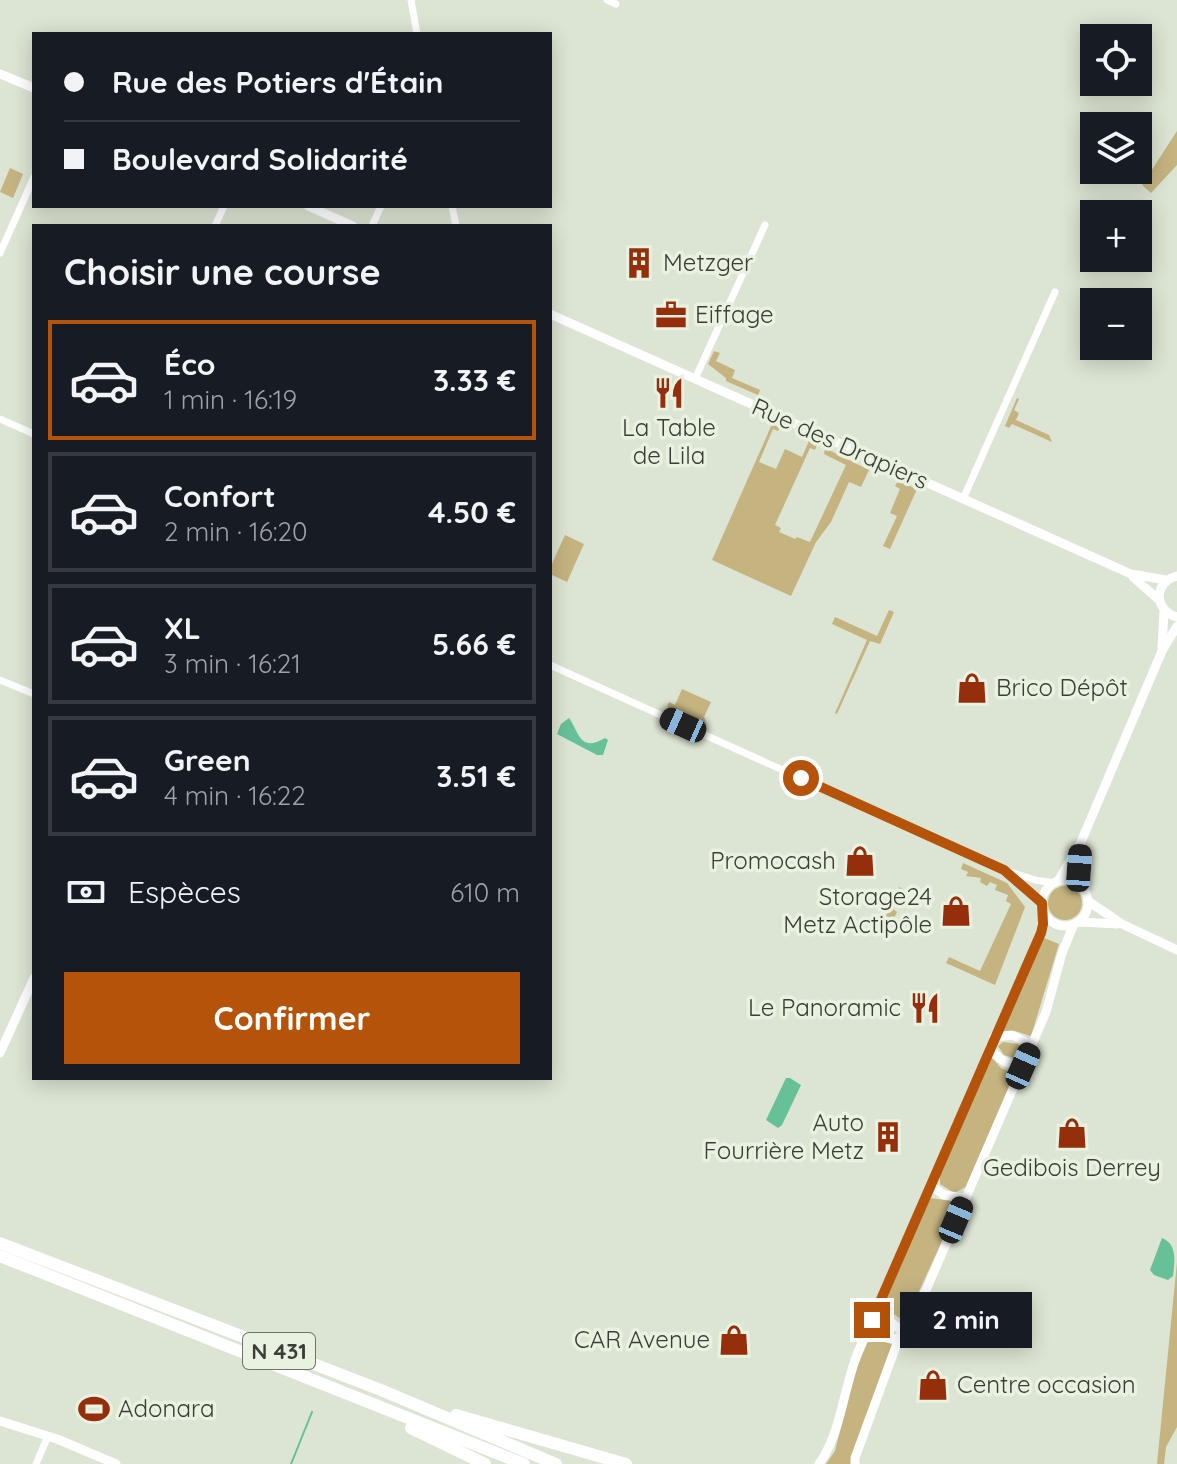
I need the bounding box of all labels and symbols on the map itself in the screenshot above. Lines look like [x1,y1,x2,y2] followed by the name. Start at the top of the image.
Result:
[622,246,656,280] building icon: Metzger
[663,247,753,277] place label: Metzger
[654,298,688,332] office icon: Eiffage
[695,299,774,329] place label: Eiffage
[652,376,686,410] restaurant icon: La Table de Lila
[748,391,933,495] street label: Rue des Drapiers
[622,412,716,470] place label: La Table de Lila
[955,671,989,705] shop icon: Brico Dépôt
[996,672,1128,702] place label: Brico Dépôt
[656,704,710,746] car
[783,760,819,796] route start
[1065,843,1093,893] car
[843,844,877,878] shop icon: Promocash
[710,845,836,875] place label: Promocash
[783,881,932,939] place label: Storage24 Metz Actipôle
[939,894,973,928] shop icon: Storage24 Metz Actipôle
[908,991,942,1025] restaurant icon: Le Panoramic
[748,992,901,1022] place label: Le Panoramic
[1002,1039,1044,1093] car
[704,1107,864,1165] place label: Auto Fourrière Metz
[1055,1116,1089,1150] shop icon: Gedibois Derrey
[871,1120,905,1154] building icon: Auto Fourrière Metz
[983,1152,1161,1182] place label: Gedibois Derrey
[936,1193,976,1247] car
[900,1292,1032,1348] callout: 2 min
[854,1302,890,1338] route end
[717,1323,751,1357] shop icon: CAR Avenue
[574,1324,710,1354] place label: CAR Avenue
[243,1333,315,1369] road number: N 431
[916,1368,950,1402] shop icon: Centre occasion
[957,1369,1136,1399] place label: Centre occasion
[77,1392,111,1426] sports icon: Adonara
[118,1393,214,1423] place label: Adonara

